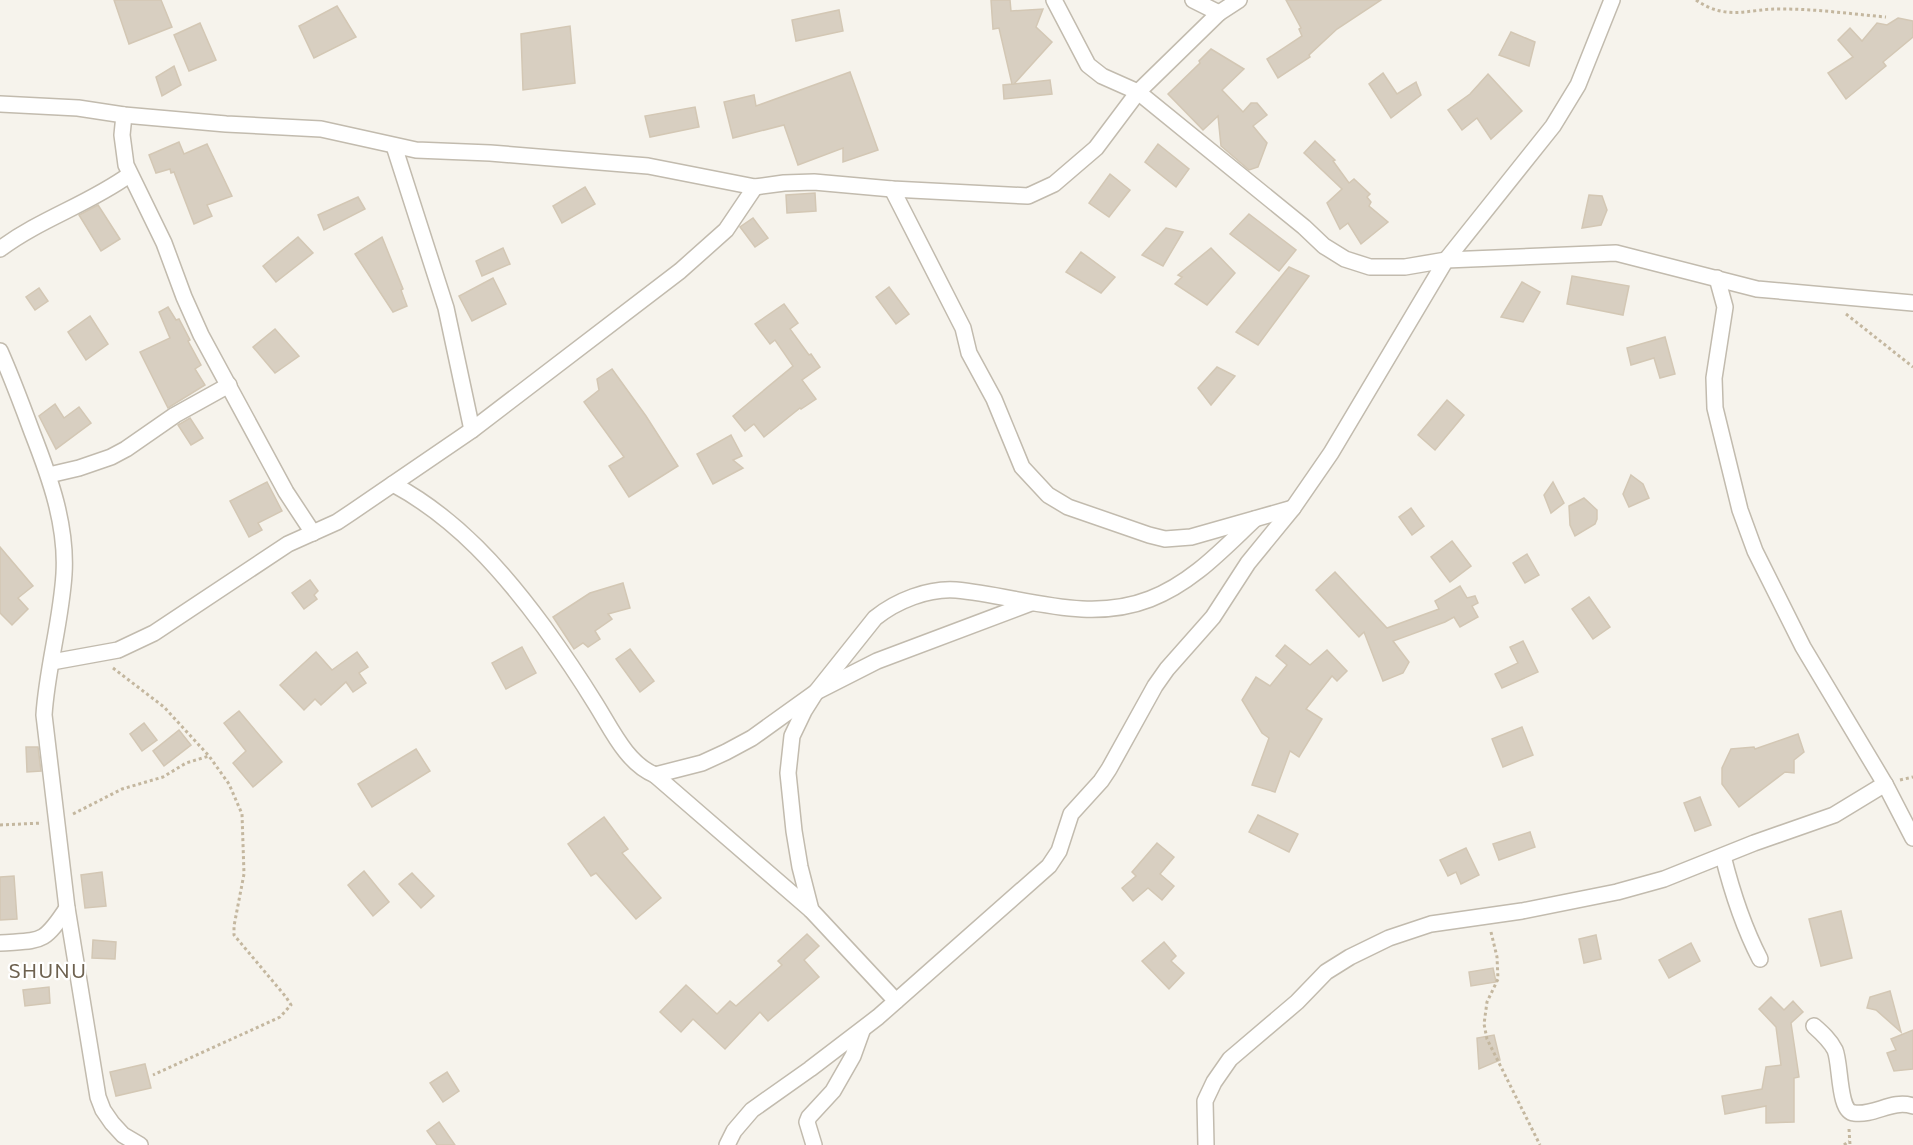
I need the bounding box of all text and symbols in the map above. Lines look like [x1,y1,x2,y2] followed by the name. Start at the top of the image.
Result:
[9,958,87,982] district label: SHUNU

